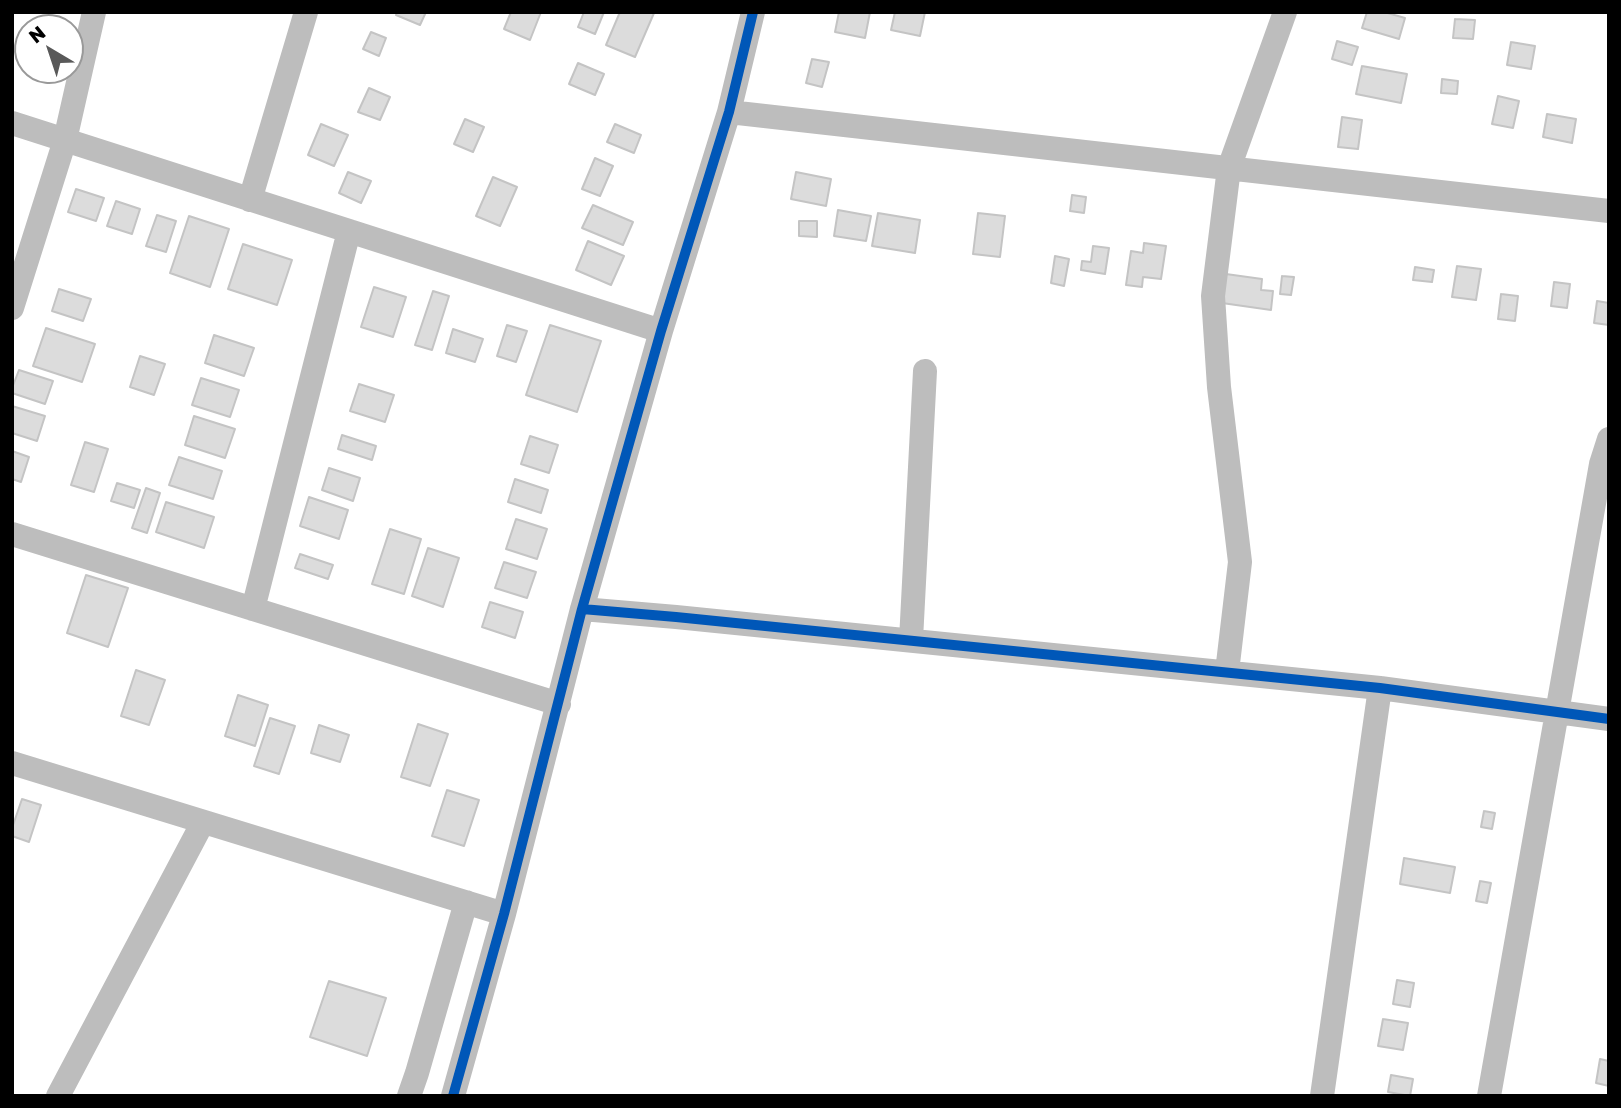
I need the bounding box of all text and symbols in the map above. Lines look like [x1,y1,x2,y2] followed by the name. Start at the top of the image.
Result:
[14,14,84,84] north arrow
[24,20,50,47] text: N

